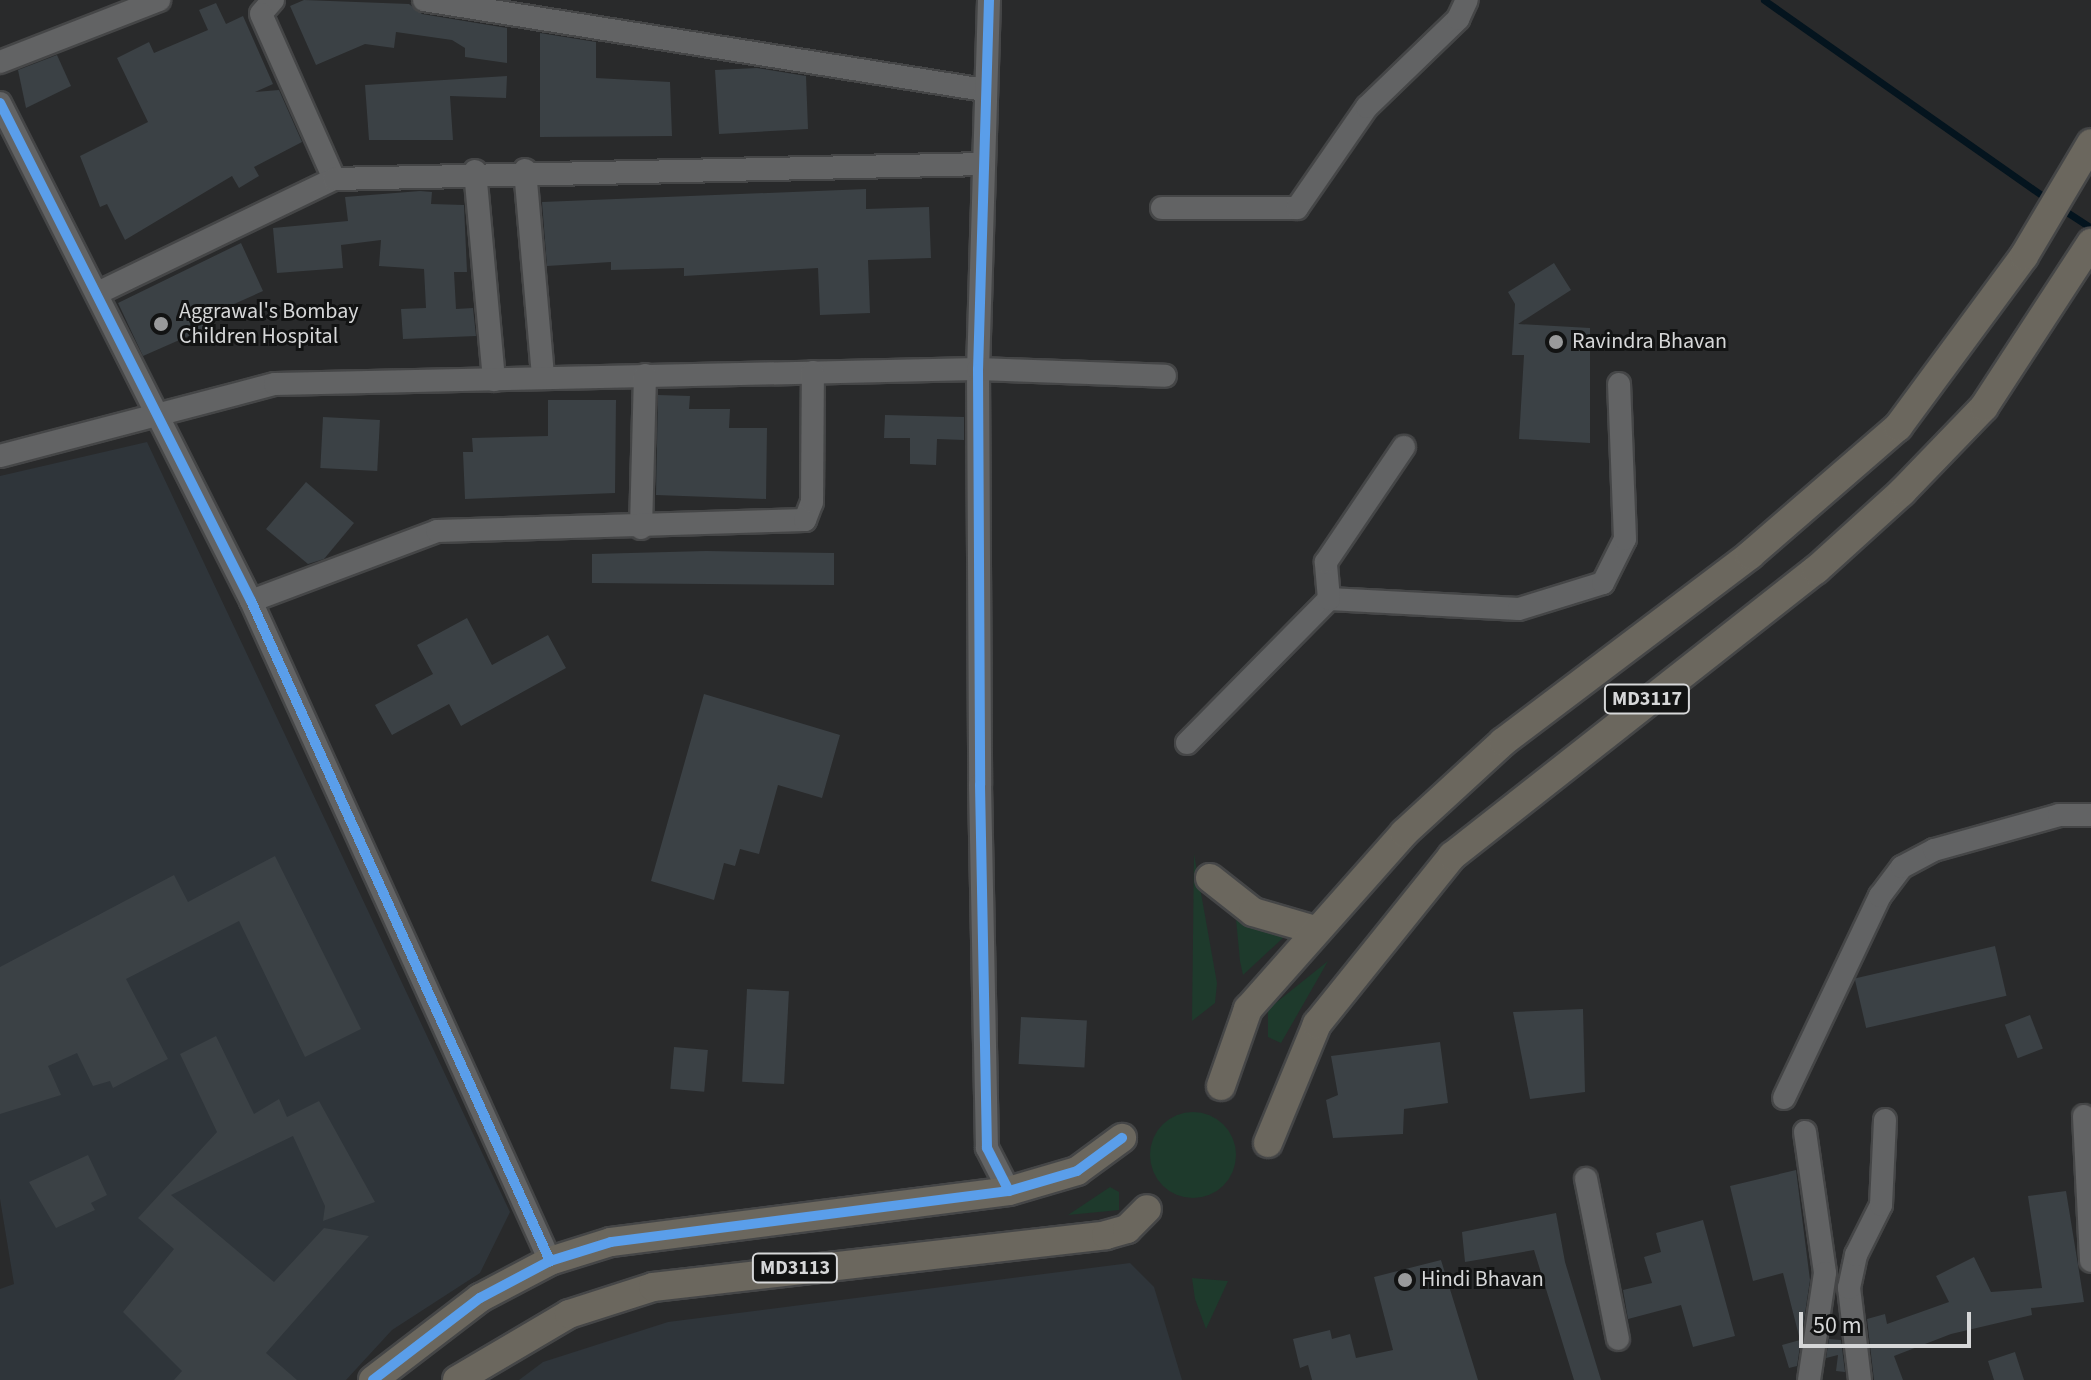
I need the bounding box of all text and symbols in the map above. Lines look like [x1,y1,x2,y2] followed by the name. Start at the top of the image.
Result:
[179,298,359,350] place label: Aggrawal's Bombay Children Hospital
[150,313,172,335] marker: Aggrawal's Bombay Children Hospital
[1572,329,1727,355] place label: Ravindra Bhavan
[1547,333,1565,351] marker: Ravindra Bhavan
[1603,683,1691,715] road number: MD3117
[751,1252,839,1284] road number: MD3113
[1421,1267,1544,1293] place label: Hindi Bhavan
[1396,1271,1414,1289] marker: Hindi Bhavan
[1803,1296,1975,1346] scale bar
[1813,1308,1862,1343] text: 50 m

